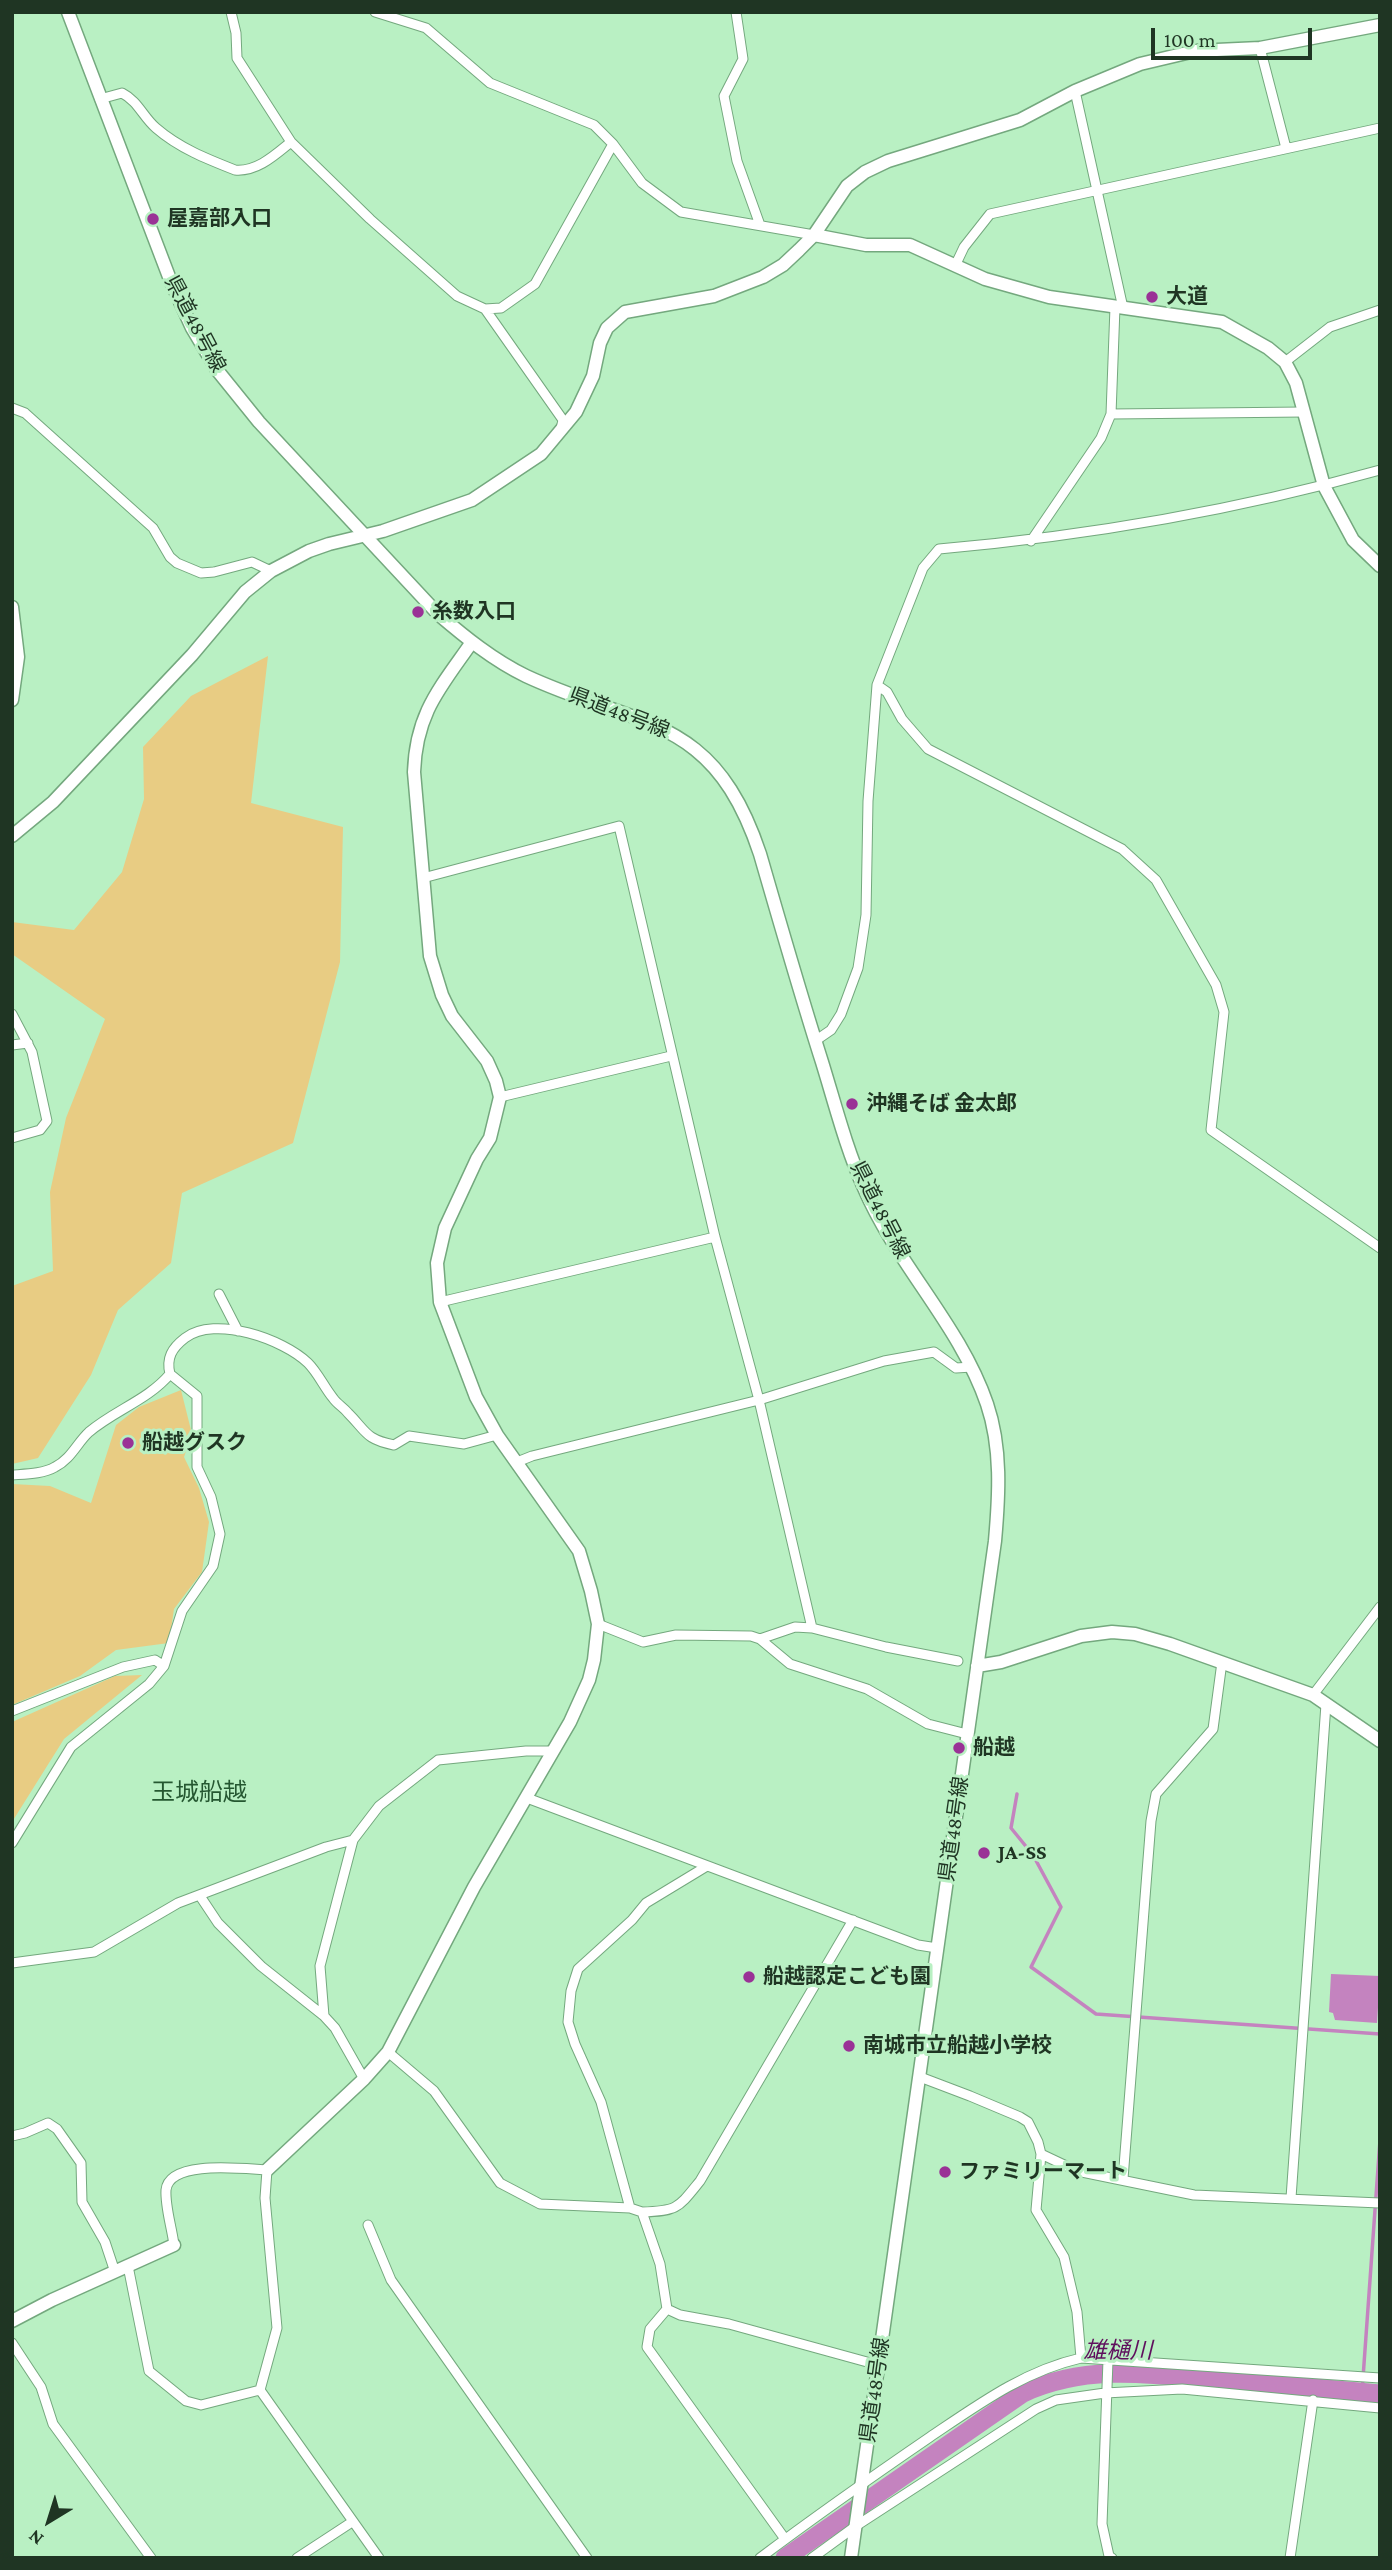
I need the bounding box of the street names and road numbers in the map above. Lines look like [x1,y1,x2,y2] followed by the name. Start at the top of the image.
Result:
[159,271,231,377] street label: 県道48号線
[565,682,673,744] street label: 県道48号線
[845,1157,915,1263] street label: 県道48号線
[934,1775,974,1883] street label: 県道48号線
[855,2336,895,2444] street label: 県道48号線

